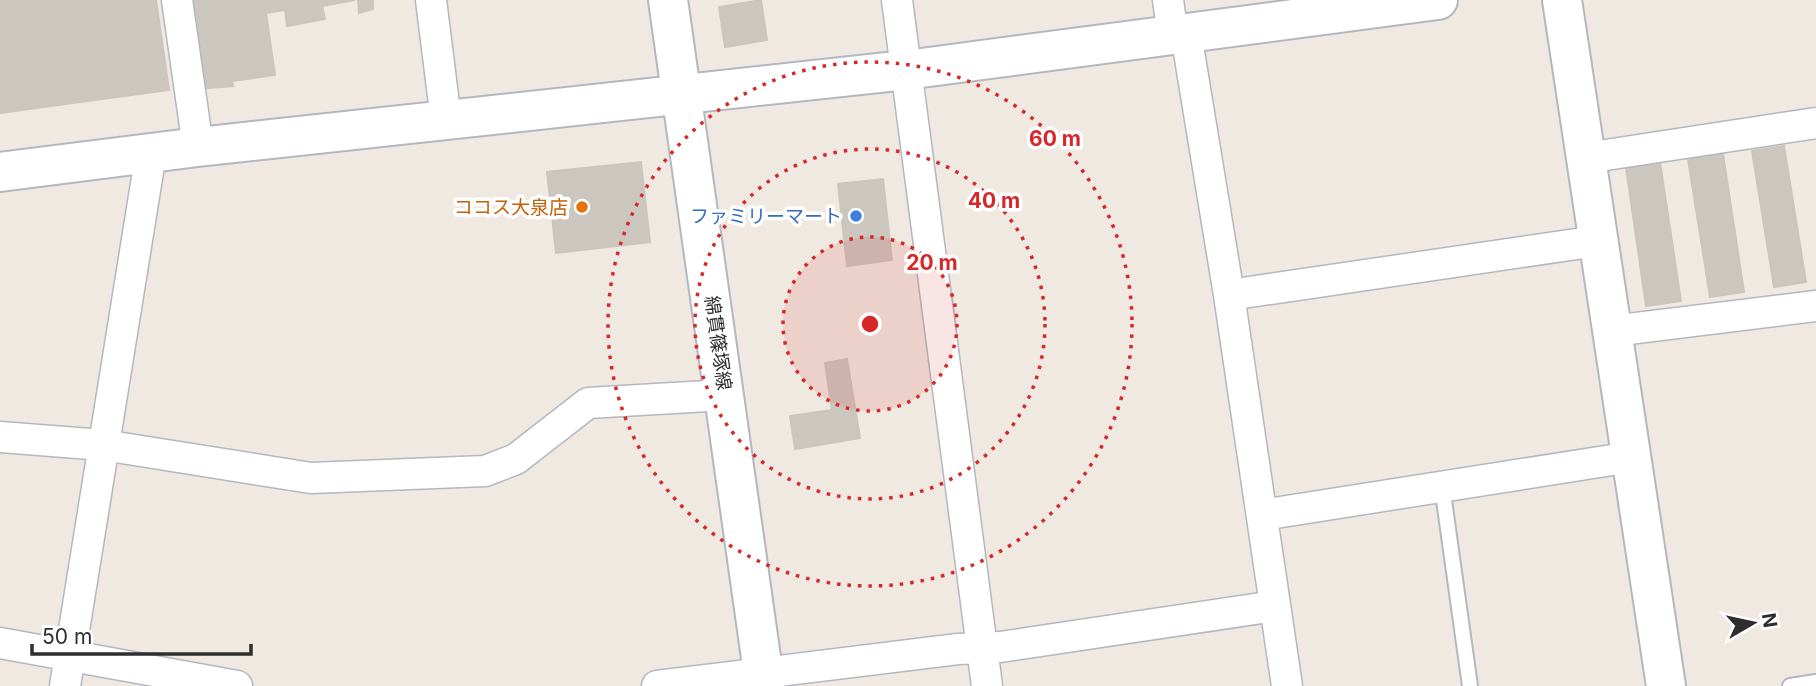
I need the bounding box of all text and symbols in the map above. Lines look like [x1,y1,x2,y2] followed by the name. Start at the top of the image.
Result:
[1029,126,1081,151] text: 60 m
[968,188,1020,213] text: 40 m
[454,196,568,219] place label: ココス大泉店
[574,199,590,215] marker: ココス大泉店
[690,205,842,228] place label: ファミリーマート
[848,208,864,224] marker: ファミリーマート
[906,250,958,275] text: 20 m
[700,294,736,392] street label: 綿貫篠塚線
[858,312,882,336] centre of rings
[1718,588,1788,658] north arrow
[1757,611,1782,629] text: N
[32,612,250,656] scale bar
[42,624,92,649] text: 50 m

